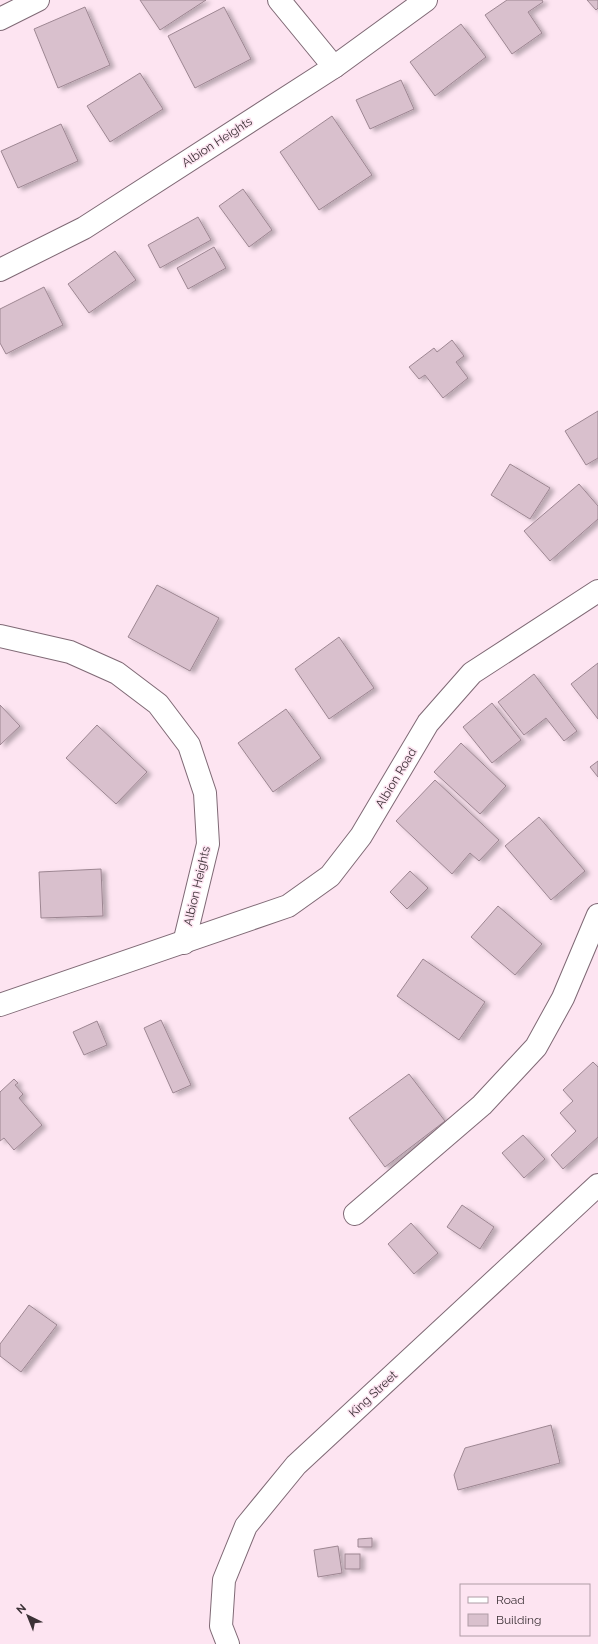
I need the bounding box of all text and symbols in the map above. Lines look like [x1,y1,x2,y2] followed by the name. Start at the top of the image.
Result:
[179,114,255,170] street label: Albion Heights
[373,746,419,810] street label: Albion Road
[181,845,213,927] street label: Albion Heights
[346,1368,400,1420] street label: King Street
[460,1584,590,1636] legend
[496,1593,525,1607] text: Road
[8,1596,48,1636] north arrow
[14,1601,29,1617] text: N
[496,1613,542,1627] text: Building

